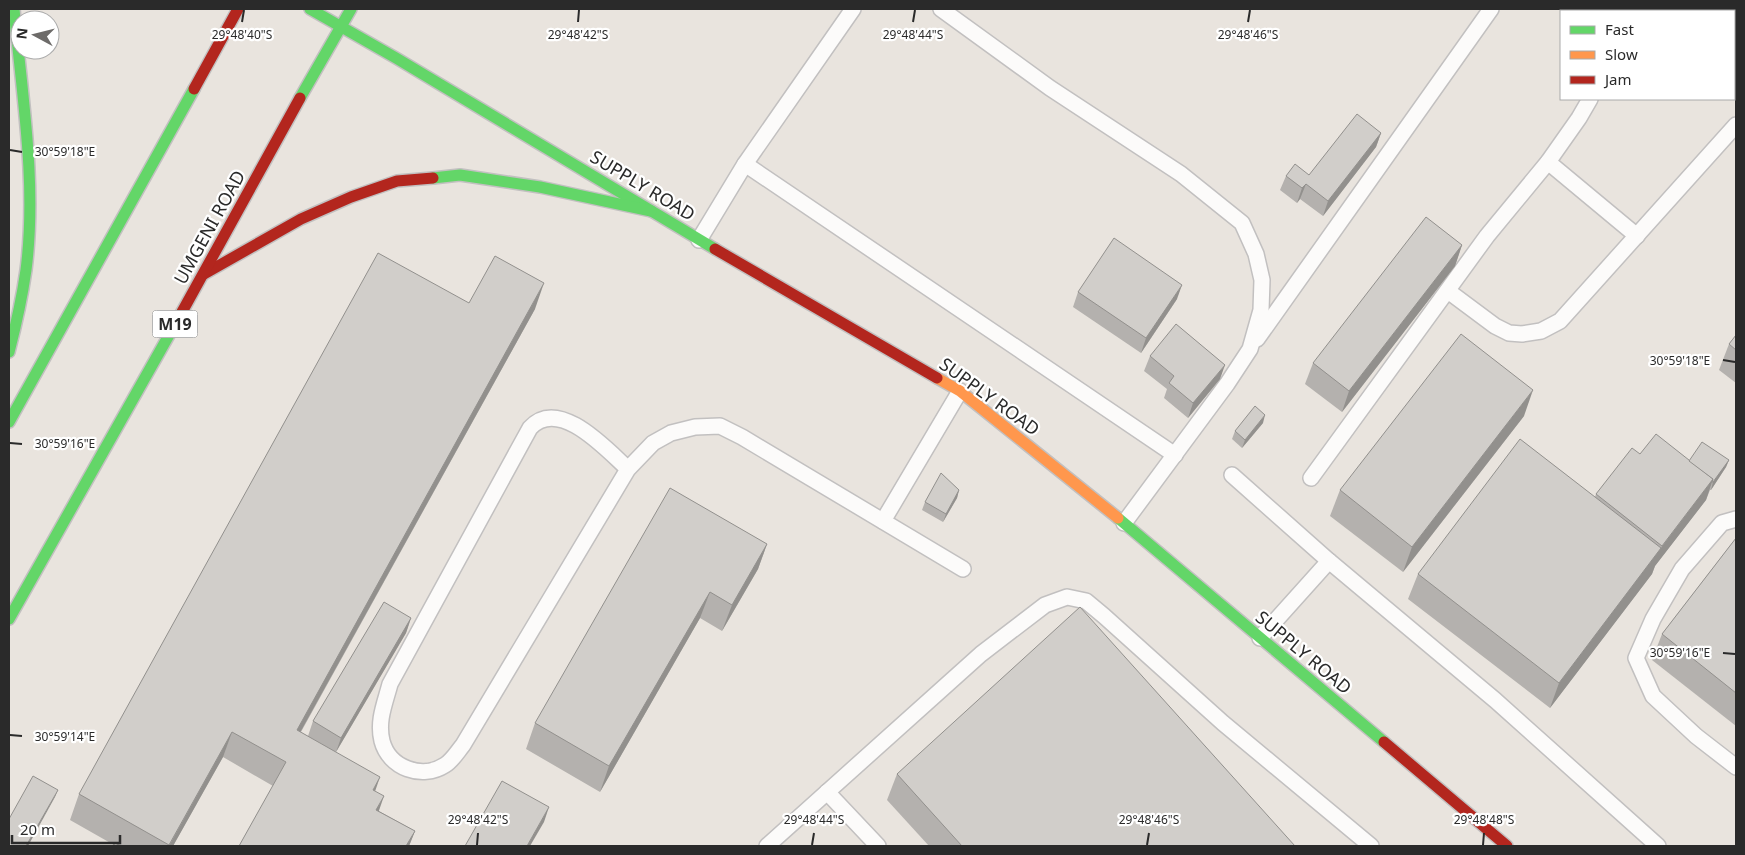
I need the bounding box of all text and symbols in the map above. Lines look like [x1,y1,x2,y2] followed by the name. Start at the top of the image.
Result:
[10,10,60,60] north arrow
[1560,10,1735,100] legend
[1605,19,1634,39] text: Fast
[212,26,273,43] text: 29°48'40"S
[548,26,609,43] text: 29°48'42"S
[883,26,944,43] text: 29°48'44"S
[1218,26,1279,43] text: 29°48'46"S
[11,27,32,40] text: N
[1605,44,1638,64] text: Slow
[1603,69,1632,89] text: Jam
[35,143,95,160] text: 30°59'18"E
[586,144,700,226] street label: SUPPLY ROAD
[168,166,250,288] street label: UMGENI ROAD
[152,310,198,338] road number: M19
[935,352,1045,440] street label: SUPPLY ROAD
[1650,352,1710,369] text: 30°59'18"E
[35,435,95,452] text: 30°59'16"E
[1251,605,1357,699] street label: SUPPLY ROAD
[1650,644,1710,661] text: 30°59'16"E
[35,728,95,745] text: 30°59'14"E
[448,811,509,828] text: 29°48'42"S
[784,811,845,828] text: 29°48'44"S
[1119,811,1180,828] text: 29°48'46"S
[1454,811,1515,828] text: 29°48'48"S
[12,812,120,844] scale bar
[20,819,55,839] text: 20 m

